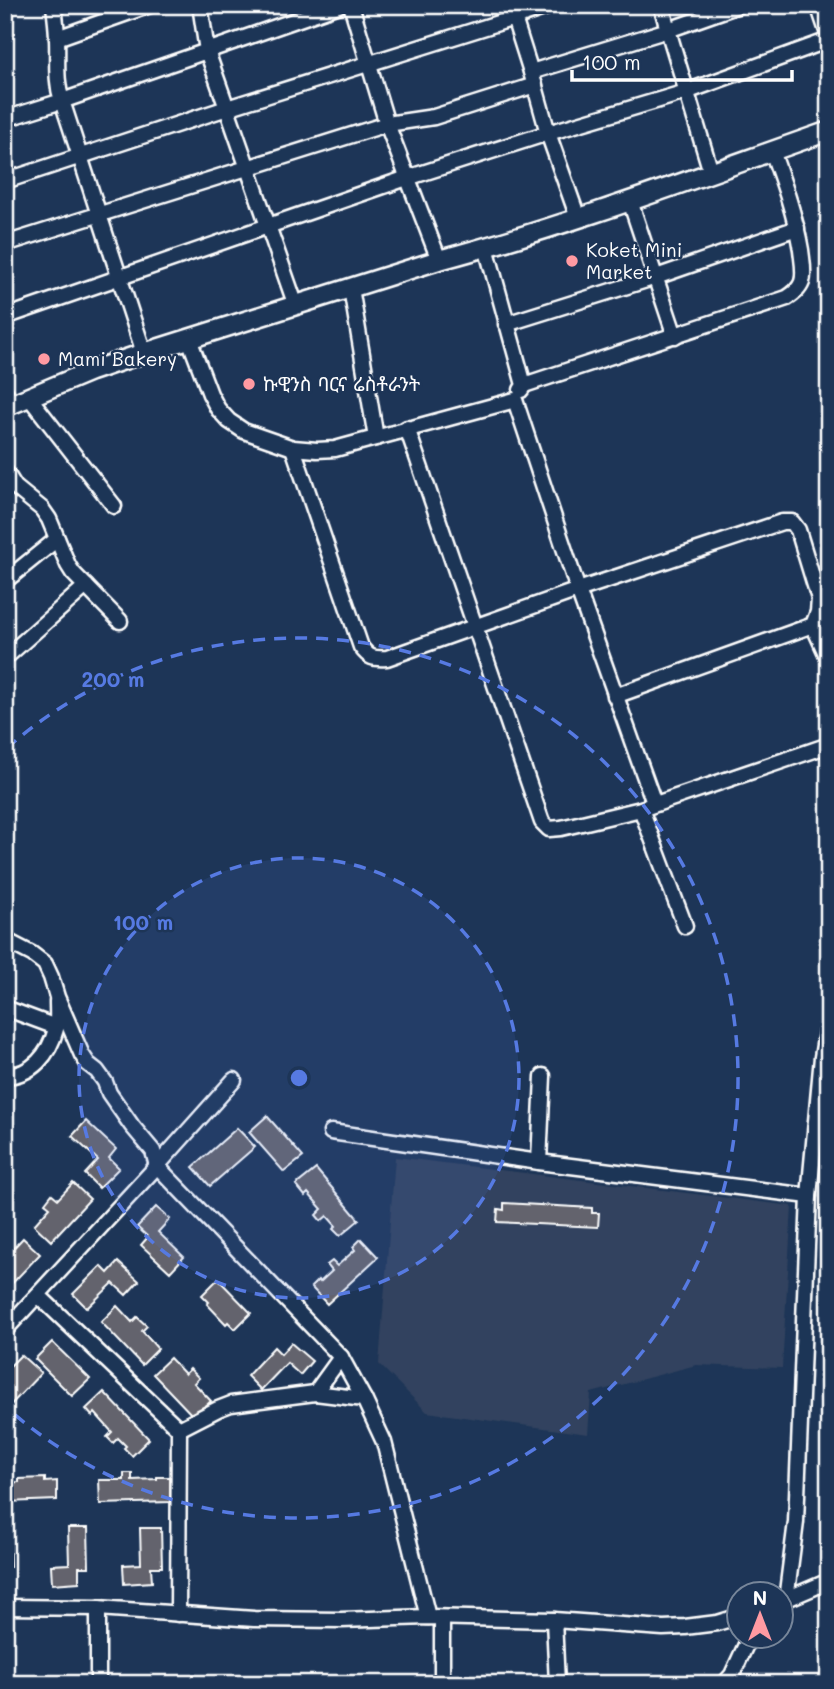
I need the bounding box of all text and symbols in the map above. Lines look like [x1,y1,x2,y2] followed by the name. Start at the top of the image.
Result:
[572,38,792,82] scale bar
[582,48,641,75] text: 100 m
[586,237,682,284] place label: Koket Mini Market
[564,253,580,269] marker: Koket Mini Market
[58,346,177,371] place label: Mami Bakery
[36,351,52,367] marker: Mami Bakery
[263,371,421,396] place label: ኩዊንስ ባርና ሬስቶራንት
[241,376,257,392] marker: ኩዊንስ ባርና ሬስቶራንት
[82,665,144,692] text: 200 m
[113,908,173,935] text: 100 m
[287,1066,311,1090] centre of rings
[726,1580,796,1650] north arrow
[753,1585,767,1610] text: N

